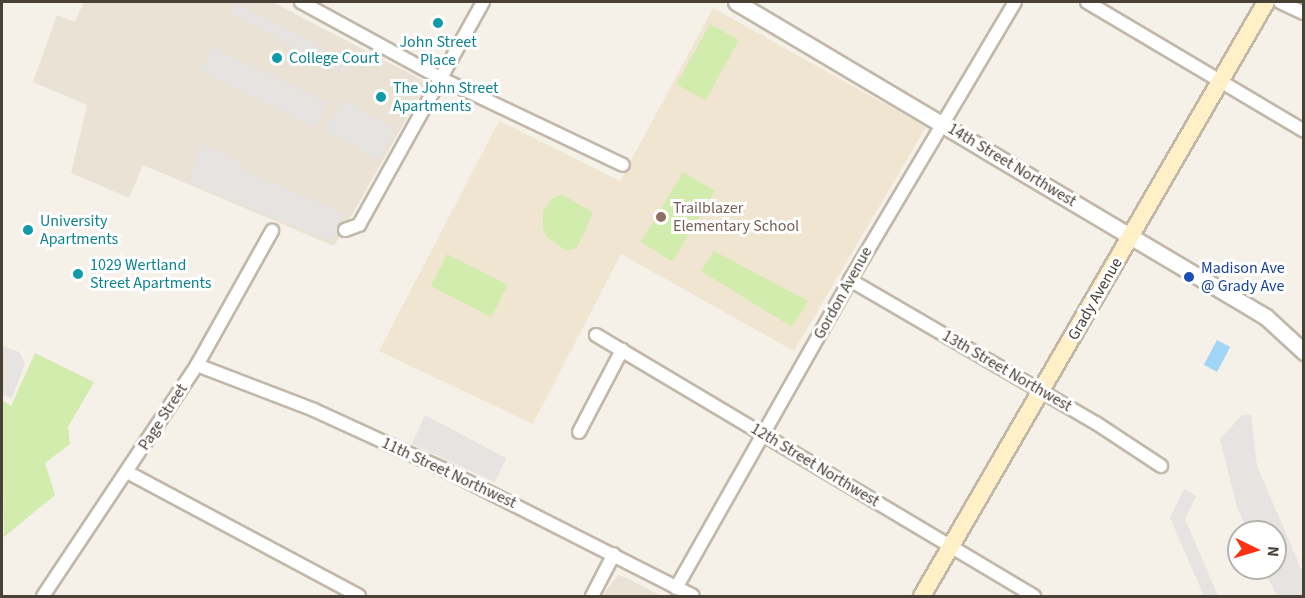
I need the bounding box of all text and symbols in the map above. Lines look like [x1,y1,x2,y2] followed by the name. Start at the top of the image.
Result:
[431,16,445,30] marker: John Street Place
[399,32,477,70] place label: John Street Place
[289,48,379,68] place label: College Court
[270,51,284,65] marker: College Court
[393,78,498,116] place label: The John Street Apartments
[374,90,388,104] marker: The John Street Apartments
[944,119,1080,211] street label: 14th Street Northwest
[673,198,799,236] place label: Trailblazer Elementary School
[654,210,668,224] marker: Trailblazer Elementary School
[40,211,118,249] place label: University Apartments
[21,223,35,237] marker: University Apartments
[810,243,876,343] street label: Gordon Avenue
[1064,254,1126,344] street label: Grady Avenue
[90,255,212,293] place label: 1029 Wertland Street Apartments
[1201,258,1285,296] place label: Madison Ave @ Grady Ave
[71,267,85,281] marker: 1029 Wertland Street Apartments
[1182,270,1196,284] marker: Madison Ave @ Grady Ave
[939,326,1075,416] street label: 13th Street Northwest
[134,380,192,454] street label: Page Street
[747,419,883,511] street label: 12th Street Northwest
[379,433,519,513] street label: 11th Street Northwest
[1227,520,1287,580] north arrow
[1262,545,1284,558] text: N

